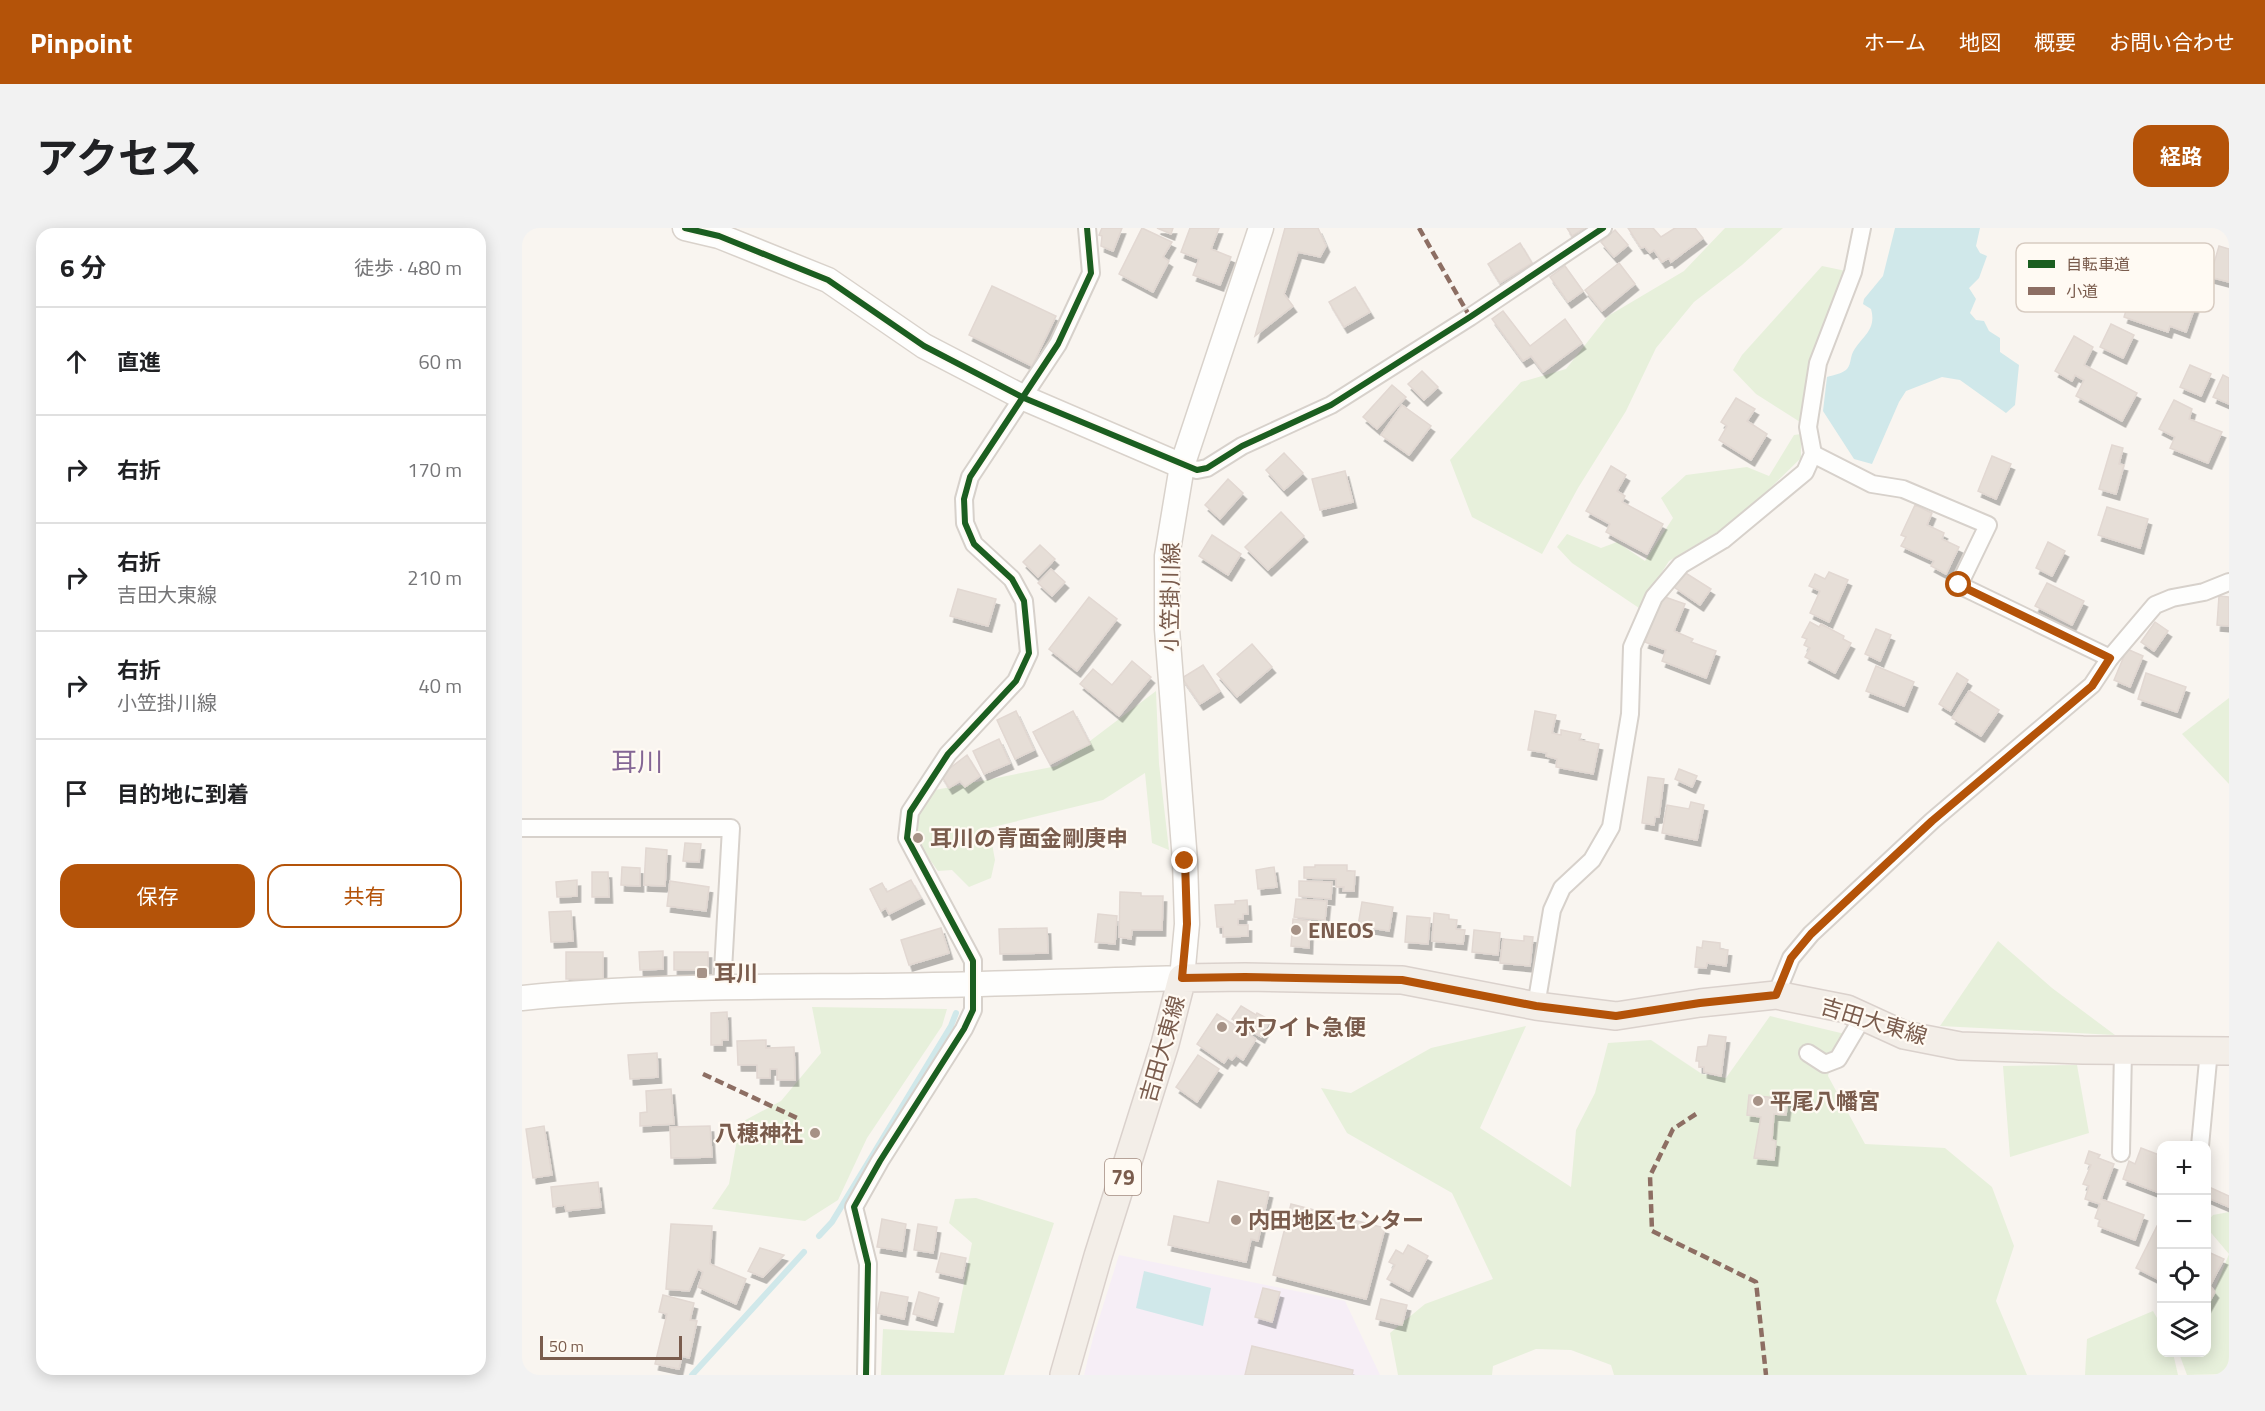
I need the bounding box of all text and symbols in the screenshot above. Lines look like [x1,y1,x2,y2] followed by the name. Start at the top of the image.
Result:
[30,21,132,64] text: Pinpoint
[1864,26,1926,58] text: ホーム
[1959,26,2001,58] text: 地図
[2034,26,2076,58] text: 概要
[2109,26,2235,58] text: お問い合わせ
[36,125,202,189] text: アクセス
[2133,125,2229,187] button: 経路
[2016,243,2214,312] legend
[60,248,106,287] text: 6 分
[354,252,462,283] text: 徒歩 · 480 m
[2066,252,2130,276] text: 自転車道
[2066,279,2098,303] text: 小道
[60,345,93,378] icon: ahead
[117,345,161,379] text: 直進
[418,346,462,377] text: 60 m
[60,453,93,486] icon: right
[117,453,161,487] text: 右折
[407,454,462,485] text: 170 m
[1152,542,1188,652] street label: 小笠掛川線
[117,545,161,579] text: 右折
[60,561,93,594] icon: right
[407,562,462,593] text: 210 m
[1945,571,1971,597] route start
[117,579,217,610] text: 吉田大東線
[117,653,161,687] text: 右折
[60,669,93,702] icon: right
[418,670,462,701] text: 40 m
[117,687,217,718] text: 小笠掛川線
[611,742,663,781] district label: 耳川
[60,777,93,810] icon: arrive
[117,777,249,811] text: 目的地に到着
[930,821,1128,855] place label: 耳川の青面金剛庚申
[911,831,925,845] marker: 耳川の青面金剛庚申
[1171,847,1197,873] route end
[60,864,255,928] button: 保存
[267,864,462,928] button: 共有
[1308,913,1374,947] place label: ENEOS
[1289,923,1303,937] marker: ENEOS
[714,956,758,990] place label: 耳川
[695,966,709,980] marker: 耳川
[1816,989,1932,1053] street label: 吉田大東線
[1130,991,1194,1107] street label: 吉田大東線
[1234,1010,1366,1044] place label: ホワイト急便
[1215,1020,1229,1034] marker: ホワイト急便
[1770,1084,1880,1118] place label: 平尾八幡宮
[1751,1094,1765,1108] marker: 平尾八幡宮
[715,1116,803,1150] place label: 八穂神社
[808,1126,822,1140] marker: 八穂神社
[2157,1141,2211,1357] map controls
[2157,1141,2211,1195] button: +
[1105,1159,1141,1195] road number: 79
[2157,1195,2211,1249] button: −
[1248,1203,1424,1237] place label: 内田地区センター
[1229,1213,1243,1227] marker: 内田地区センター
[2157,1249,2211,1303] button: locate
[2157,1303,2211,1357] button: layers
[540,1333,682,1360] scale bar
[549,1334,584,1358] text: 50 m

